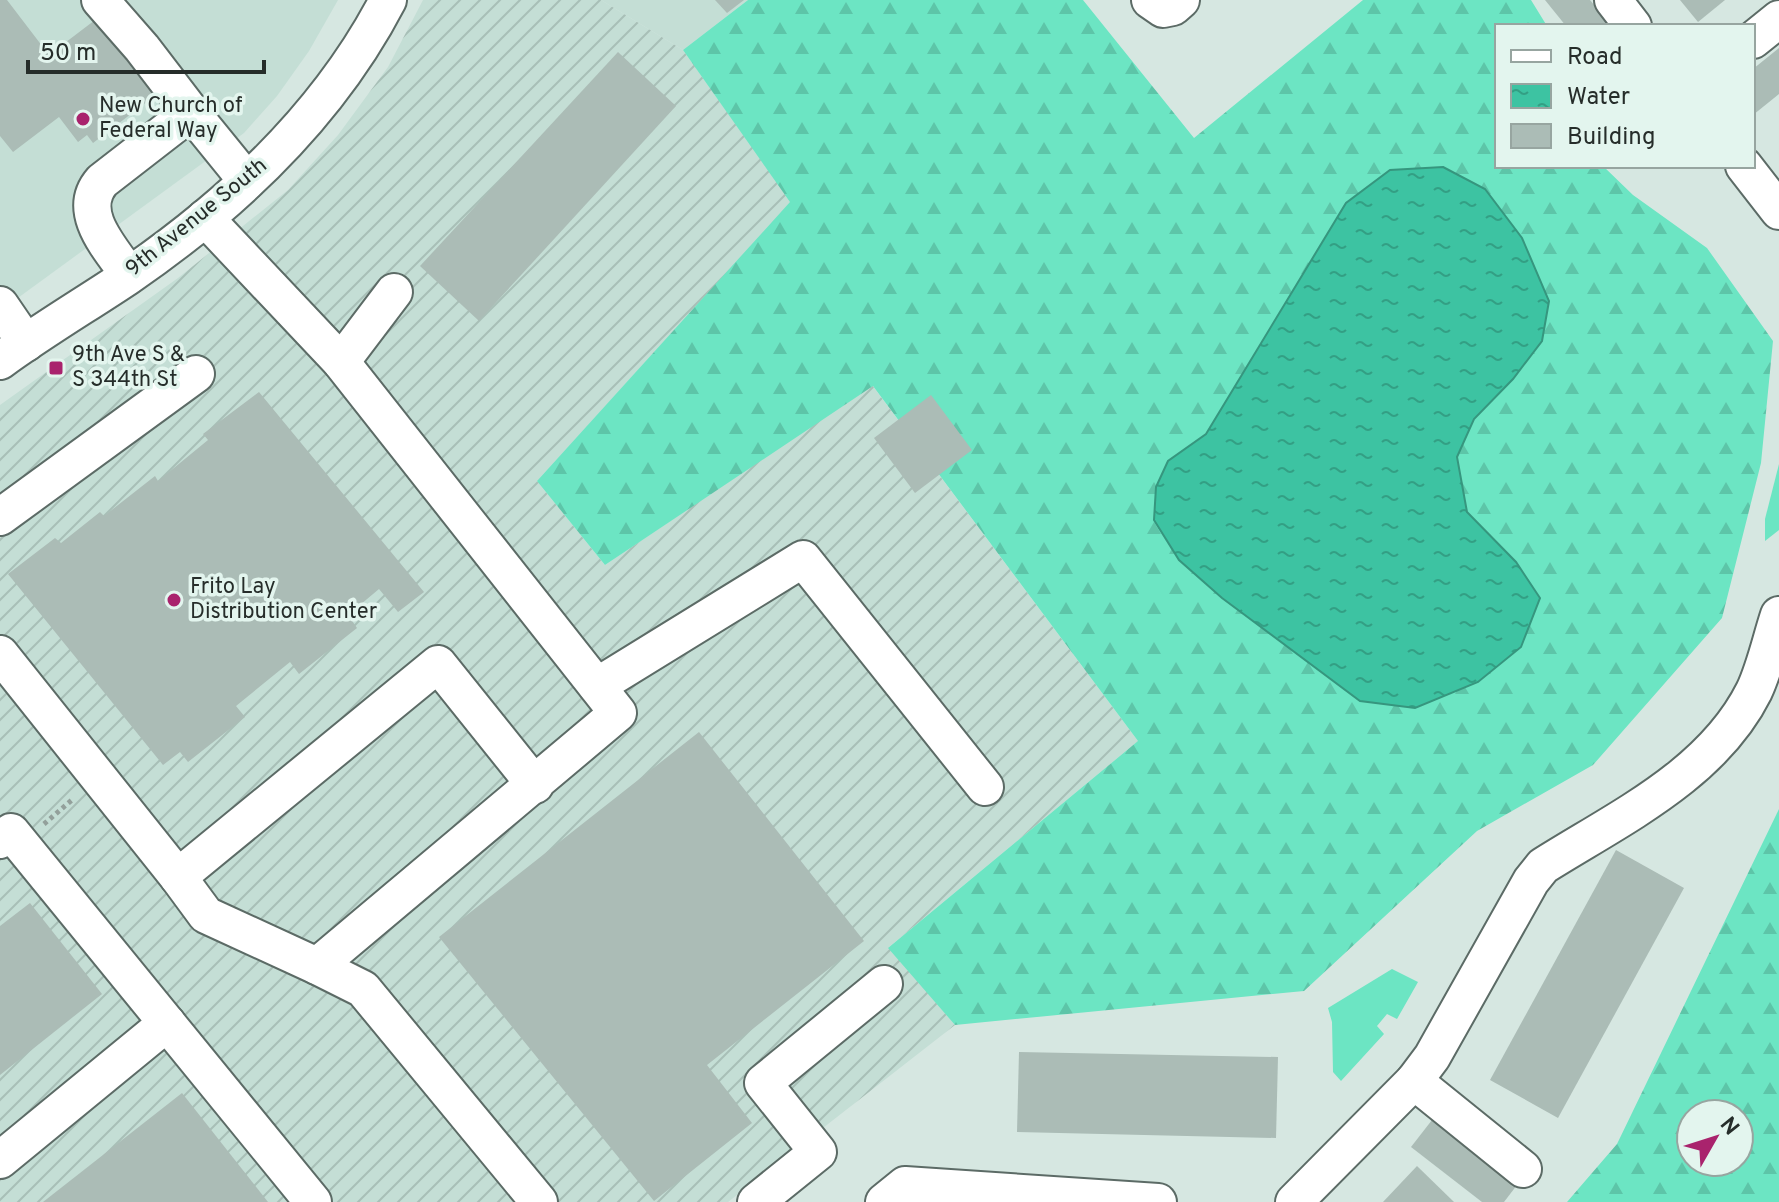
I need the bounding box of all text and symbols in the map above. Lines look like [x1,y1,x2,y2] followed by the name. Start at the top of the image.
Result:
[28,24,264,74] scale bar
[1495,24,1755,168] legend
[40,39,96,69] text: 50 m
[1567,43,1623,73] text: Road
[1567,83,1630,113] text: Water
[99,93,242,145] place label: New Church of Federal Way
[74,110,92,128] marker: New Church of Federal Way
[1567,123,1656,153] text: Building
[121,153,273,283] street label: 9th Avenue South
[72,342,185,394] place label: 9th Ave S & S 344th St
[47,359,65,377] marker: 9th Ave S & S 344th St
[190,574,378,626] place label: Frito Lay Distribution Center
[165,591,183,609] marker: Frito Lay Distribution Center
[1675,1098,1755,1178] north arrow
[1713,1112,1744,1142] text: N

